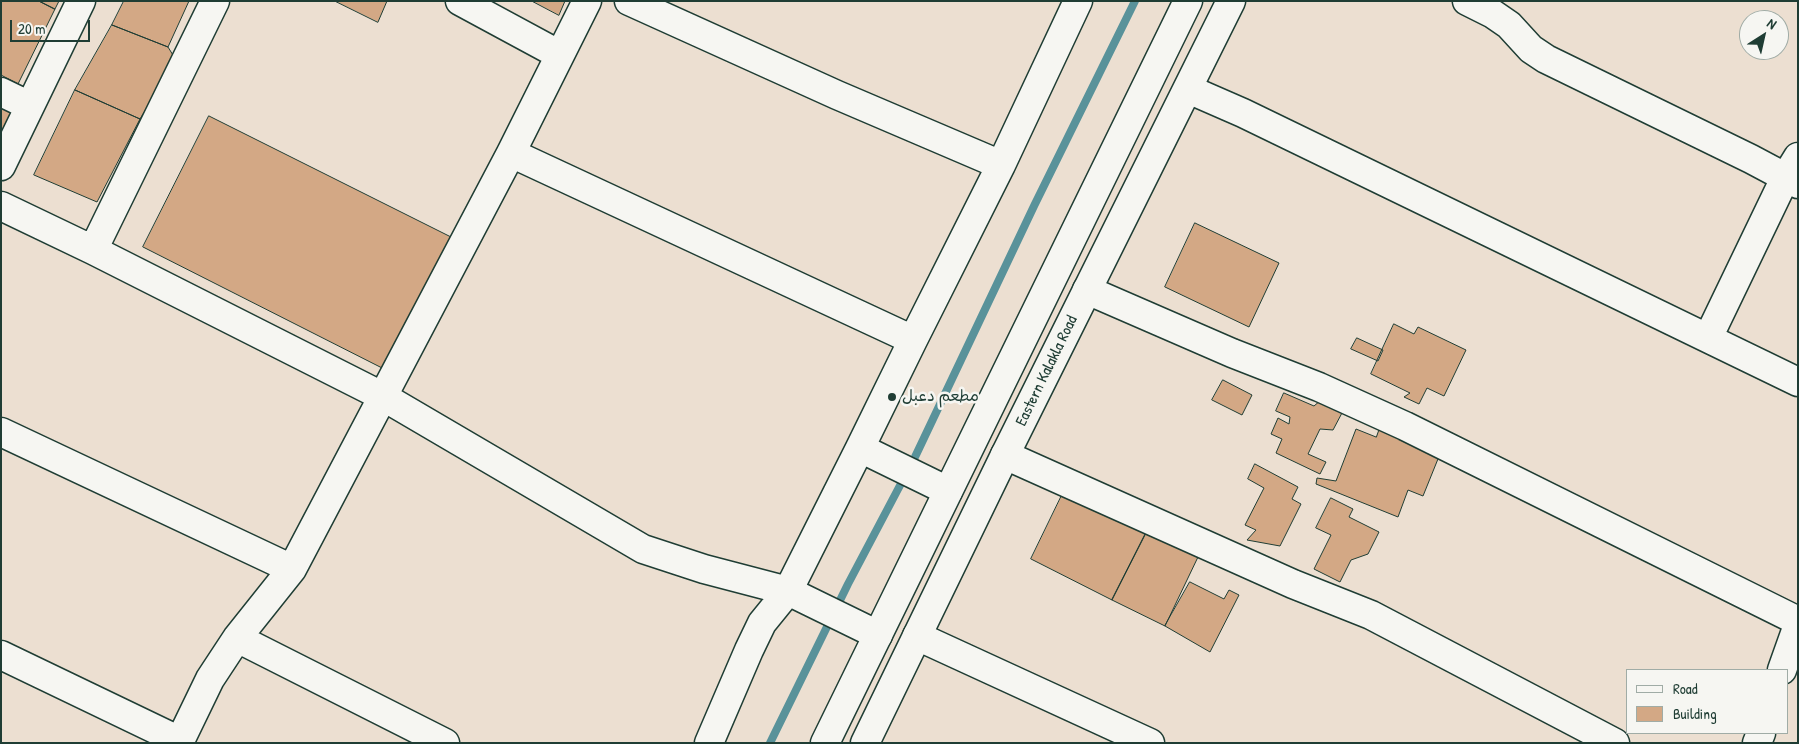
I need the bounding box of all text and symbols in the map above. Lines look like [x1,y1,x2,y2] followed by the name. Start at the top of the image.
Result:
[12,10,92,42] scale bar
[1739,10,1789,60] north arrow
[1764,13,1781,33] text: N
[18,18,45,39] text: 20 m
[1012,313,1082,429] street label: Eastern Kalakla Road
[902,387,979,407] place label: مطعم دعبل
[886,391,898,403] marker: مطعم دعبل
[1626,669,1789,734] legend
[1673,678,1698,699] text: Road
[1673,703,1717,724] text: Building

